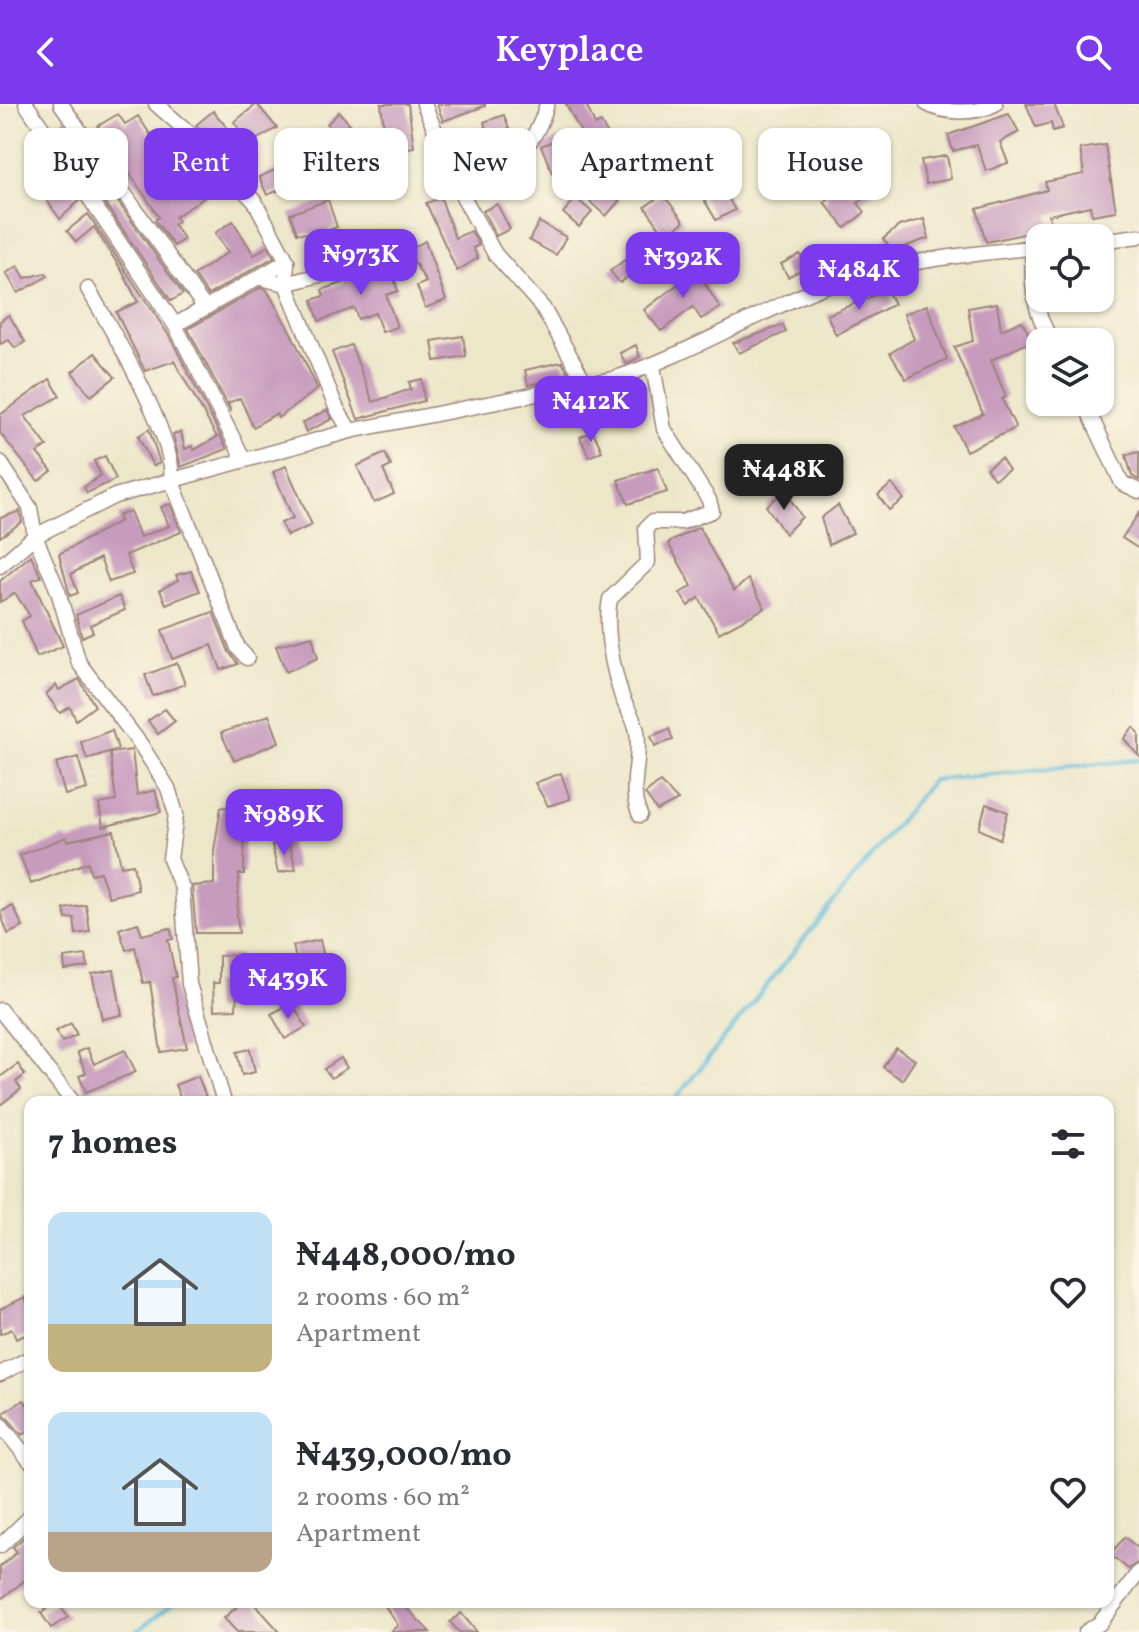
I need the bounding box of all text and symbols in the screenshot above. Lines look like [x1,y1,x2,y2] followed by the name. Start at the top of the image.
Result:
[495,27,644,77] text: Keyplace
[24,30,68,74] icon: back
[1071,30,1115,74] icon: search
[24,128,128,200] chip: Buy
[144,128,258,200] chip: Rent
[274,128,408,200] chip: Filters
[424,128,536,200] chip: New
[552,128,742,200] chip: Apartment
[758,128,891,200] chip: House
[1026,224,1114,416] map controls
[1026,224,1114,312] button: locate
[305,229,417,297] pin: ₦973K
[627,232,739,300] pin: ₦392K
[322,237,400,273] text: ₦973K
[644,240,722,276] text: ₦392K
[803,244,915,312] pin: ₦484K
[818,252,900,288] text: ₦484K
[1026,328,1114,416] button: layers
[535,376,647,444] pin: ₦412K
[552,384,630,420] text: ₦412K
[728,444,840,512] pin: ₦448K
[742,452,826,488] text: ₦448K
[228,789,340,857] pin: ₦989K
[244,797,324,833] text: ₦989K
[232,953,344,1021] pin: ₦439K
[248,961,328,997] text: ₦439K
[48,1121,177,1168] text: 7 homes
[1046,1122,1090,1166] icon: filters
[296,1233,516,1280] text: ₦448,000/mo
[112,1244,208,1340] icon: home
[1046,1270,1090,1314] icon: heart
[296,1280,470,1316] text: 2 rooms · 60 m²
[296,1316,421,1352] text: Apartment
[296,1433,512,1480] text: ₦439,000/mo
[112,1444,208,1540] icon: home
[1046,1470,1090,1514] icon: heart
[296,1480,470,1516] text: 2 rooms · 60 m²
[296,1516,421,1552] text: Apartment

